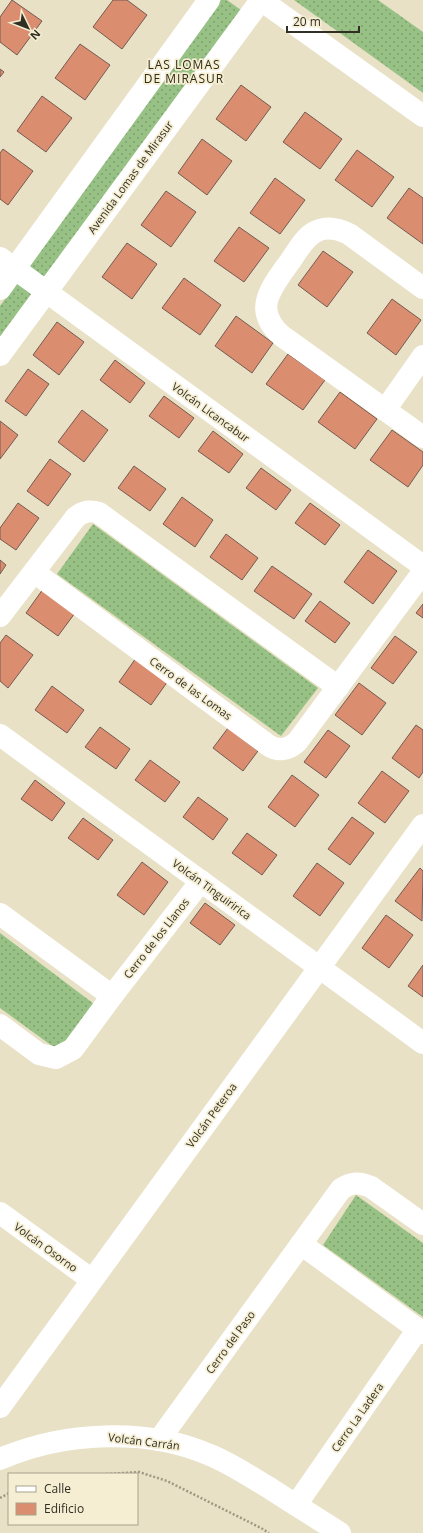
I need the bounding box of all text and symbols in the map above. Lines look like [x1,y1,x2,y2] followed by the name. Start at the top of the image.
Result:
[8,8,48,48] north arrow
[287,8,359,34] scale bar
[293,13,321,30] text: 20 m
[27,27,44,44] text: N
[144,56,224,87] district label: LAS LOMAS DE MIRASUR
[84,117,176,236] street label: Avenida Lomas de Mirasur
[169,379,253,446] street label: Volcán Licancabur
[147,653,235,723] street label: Cerro de las Lomas
[170,855,254,923] street label: Volcán Tinguiririca
[120,895,192,981] street label: Cerro de los Llanos
[182,1079,240,1151] street label: Volcán Peteroa
[11,1219,81,1275] street label: Volcán Osorno
[202,1307,258,1377] street label: Cerro del Paso
[327,1379,387,1455] street label: Cerro La Ladera
[107,1429,181,1453] street label: Volcán Carrán
[8,1473,138,1525] legend
[44,1480,71,1497] text: Calle
[44,1500,84,1517] text: Edificio

